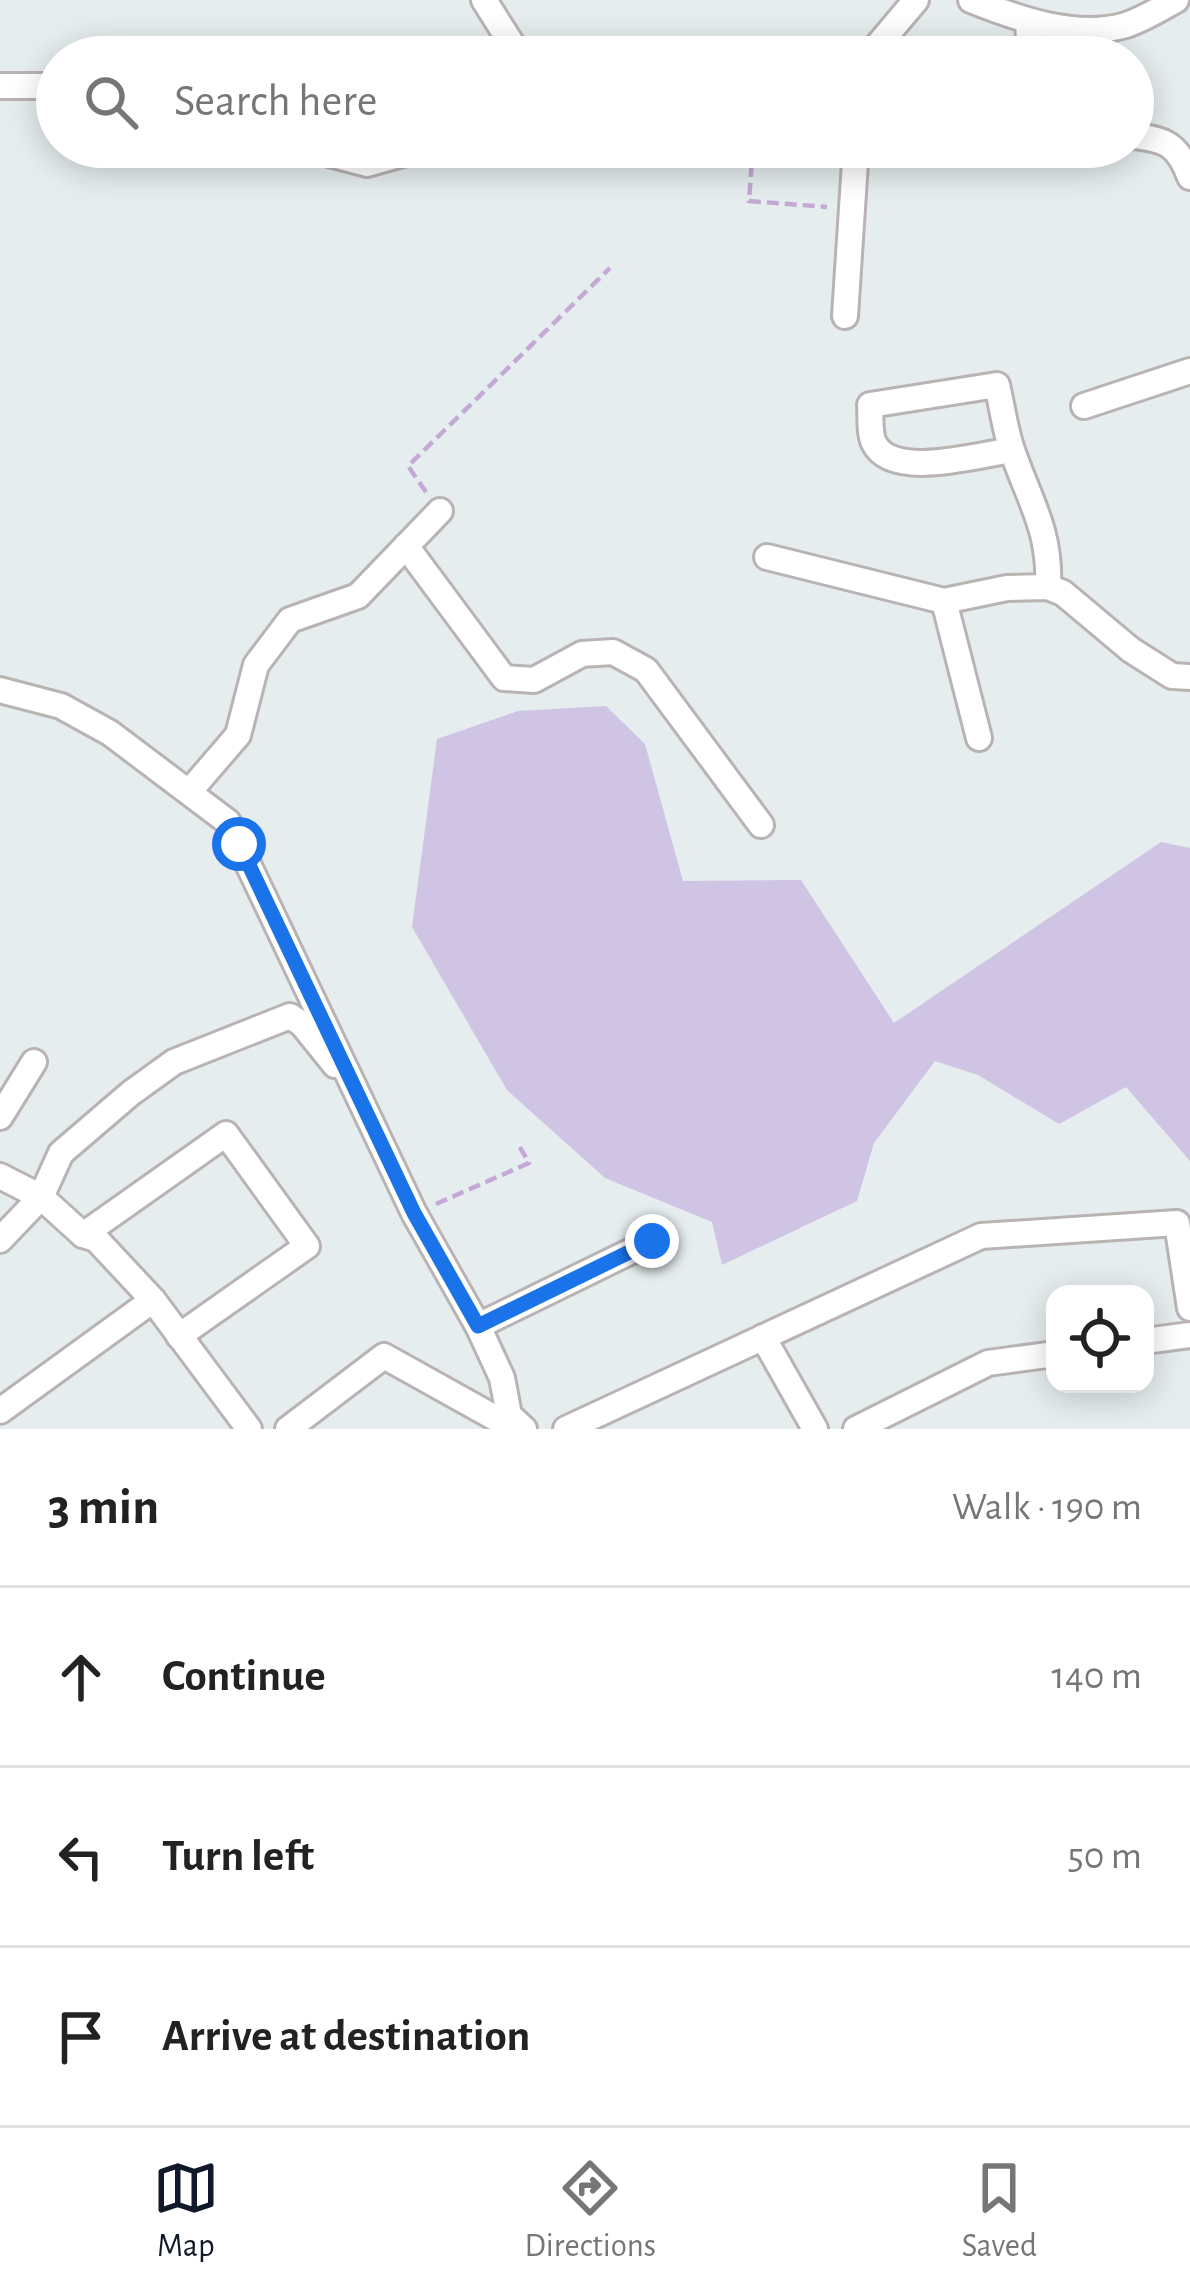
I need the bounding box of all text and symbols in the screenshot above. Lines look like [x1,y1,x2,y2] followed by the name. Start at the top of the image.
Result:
[36,36,1154,168] search box
[78,69,144,135] icon: search
[174,79,377,124] text: Search here
[212,817,266,871] route start
[625,1214,679,1268] route end
[1046,1285,1154,1393] map controls
[1046,1285,1154,1393] button: locate
[48,1482,159,1533] text: 3 min
[952,1488,1142,1527] text: Walk · 190 m
[48,1644,114,1710] icon: ahead
[162,1654,326,1699] text: Continue
[1052,1657,1142,1696] text: 140 m
[48,1824,114,1890] icon: left
[162,1834,314,1879] text: Turn left
[1067,1837,1142,1876] text: 50 m
[48,2004,114,2070] icon: arrive
[162,2014,530,2059] text: Arrive at destination
[153,2155,219,2267] tab: Map
[524,2155,656,2267] tab: Directions
[962,2155,1037,2267] tab: Saved

